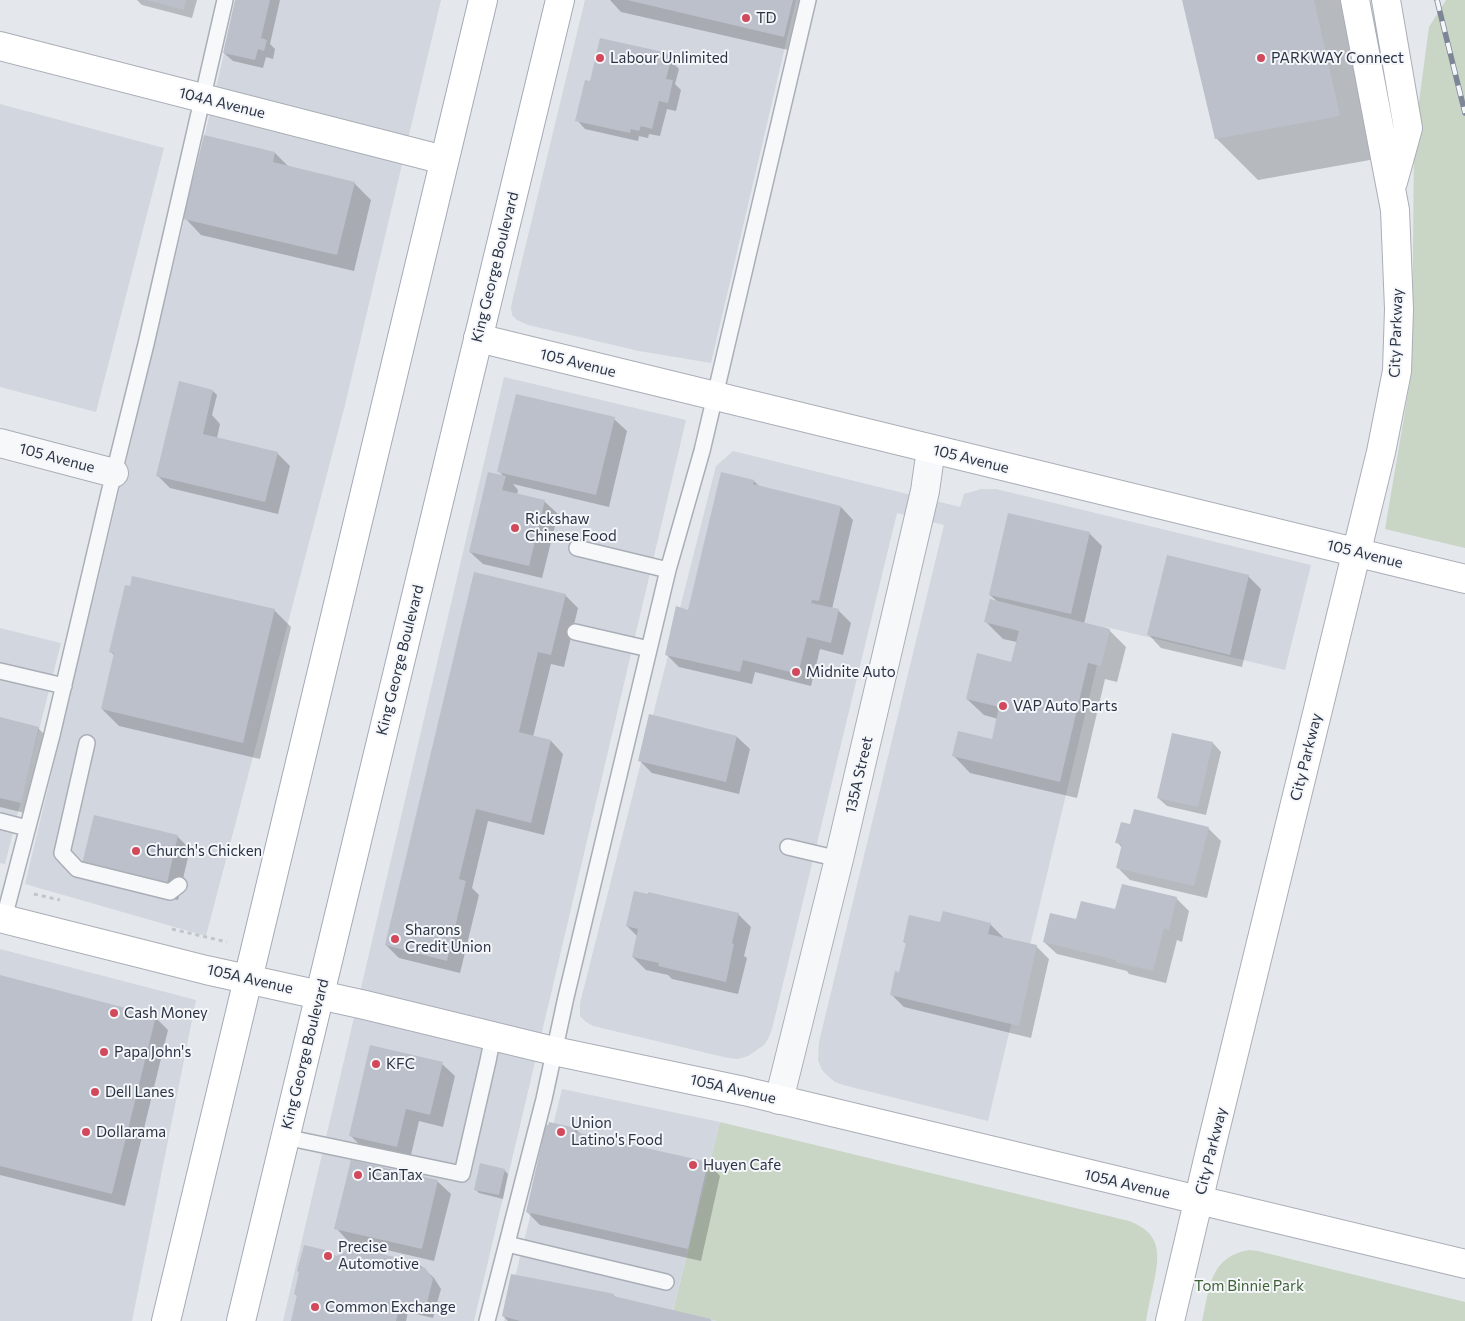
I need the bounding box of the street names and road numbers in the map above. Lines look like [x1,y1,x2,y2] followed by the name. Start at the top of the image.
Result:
[177,84,267,122] street label: 104A Avenue
[468,190,522,344] street label: King George Boulevard
[1385,288,1407,378] street label: City Parkway
[538,345,618,381] street label: 105 Avenue
[17,439,97,477] street label: 105 Avenue
[931,441,1011,477] street label: 105 Avenue
[1325,536,1405,572] street label: 105 Avenue
[373,583,427,737] street label: King George Boulevard
[1286,711,1326,803] street label: City Parkway
[841,735,877,815] street label: 135A Street
[205,960,295,998] street label: 105A Avenue
[278,977,332,1131] street label: King George Boulevard
[688,1070,778,1108] street label: 105A Avenue
[1191,1105,1231,1197] street label: City Parkway
[1082,1165,1172,1203] street label: 105A Avenue

